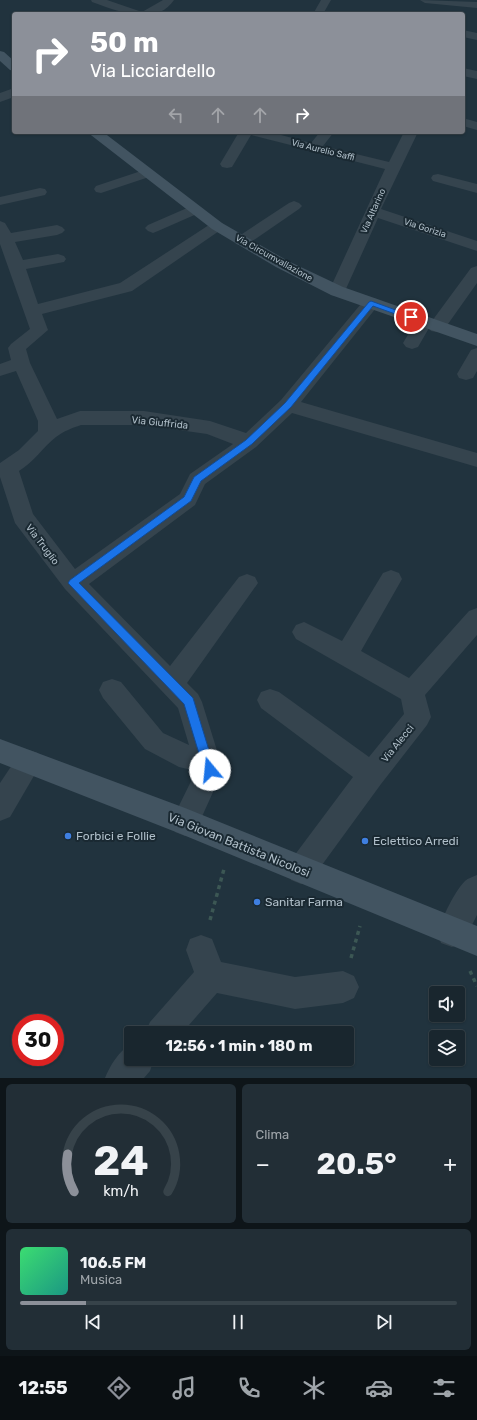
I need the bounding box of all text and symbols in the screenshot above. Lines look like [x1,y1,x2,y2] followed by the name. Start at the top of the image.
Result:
[90,26,159,59] text: 50 m
[24,28,76,80] icon: right
[90,60,216,82] text: Via Licciardello
[165,104,187,126] icon: left
[207,104,229,126] icon: ahead
[249,104,271,126] icon: ahead
[291,104,313,126] icon: right
[290,137,356,163] street label: Via Aurelio Saffi
[359,187,387,235] street label: Via Altarino
[403,216,447,240] street label: Via Gorizia
[234,233,314,283] street label: Via Circumvallazione
[394,300,428,334] pin
[400,306,422,328] icon: arrive
[131,414,189,432] street label: Via Giuffrida
[23,522,62,568] street label: Via Truglio
[379,722,417,765] street label: Via Alecci
[189,749,231,791] position arrow
[166,810,312,880] street label: Via Giovan Battista Nicolosi
[76,829,156,843] place label: Forbici e Follie
[63,831,73,841] marker: Forbici e Follie
[373,834,459,848] place label: Eclettico Arredi
[360,836,370,846] marker: Eclettico Arredi
[265,895,343,909] place label: Sanitar Farma
[252,897,262,907] marker: Sanitar Farma
[429,986,465,1066] map controls
[429,986,465,1022] button: sound
[12,1014,64,1066] speed limit sign: 30
[429,1030,465,1066] button: layers
[166,1037,312,1055] text: 12:56 · 1 min · 180 m
[256,1127,289,1142] text: Clima
[93,1135,148,1184] text: 24
[317,1146,397,1182] text: 20.5°
[256,1151,270,1178] text: −
[443,1151,457,1178] text: +
[103,1182,139,1199] text: km/h
[80,1254,146,1272] text: 106.5 FM
[80,1272,122,1287] text: Musica
[82,1311,104,1333] icon: previous
[227,1311,249,1333] icon: pause
[373,1311,395,1333] icon: next
[105,1374,133,1402] icon: directions
[170,1374,198,1402] icon: music
[235,1374,263,1402] icon: phone
[300,1374,328,1402] icon: climate
[365,1374,393,1402] icon: car
[430,1374,458,1402] icon: filters
[19,1377,68,1399] text: 12:55

